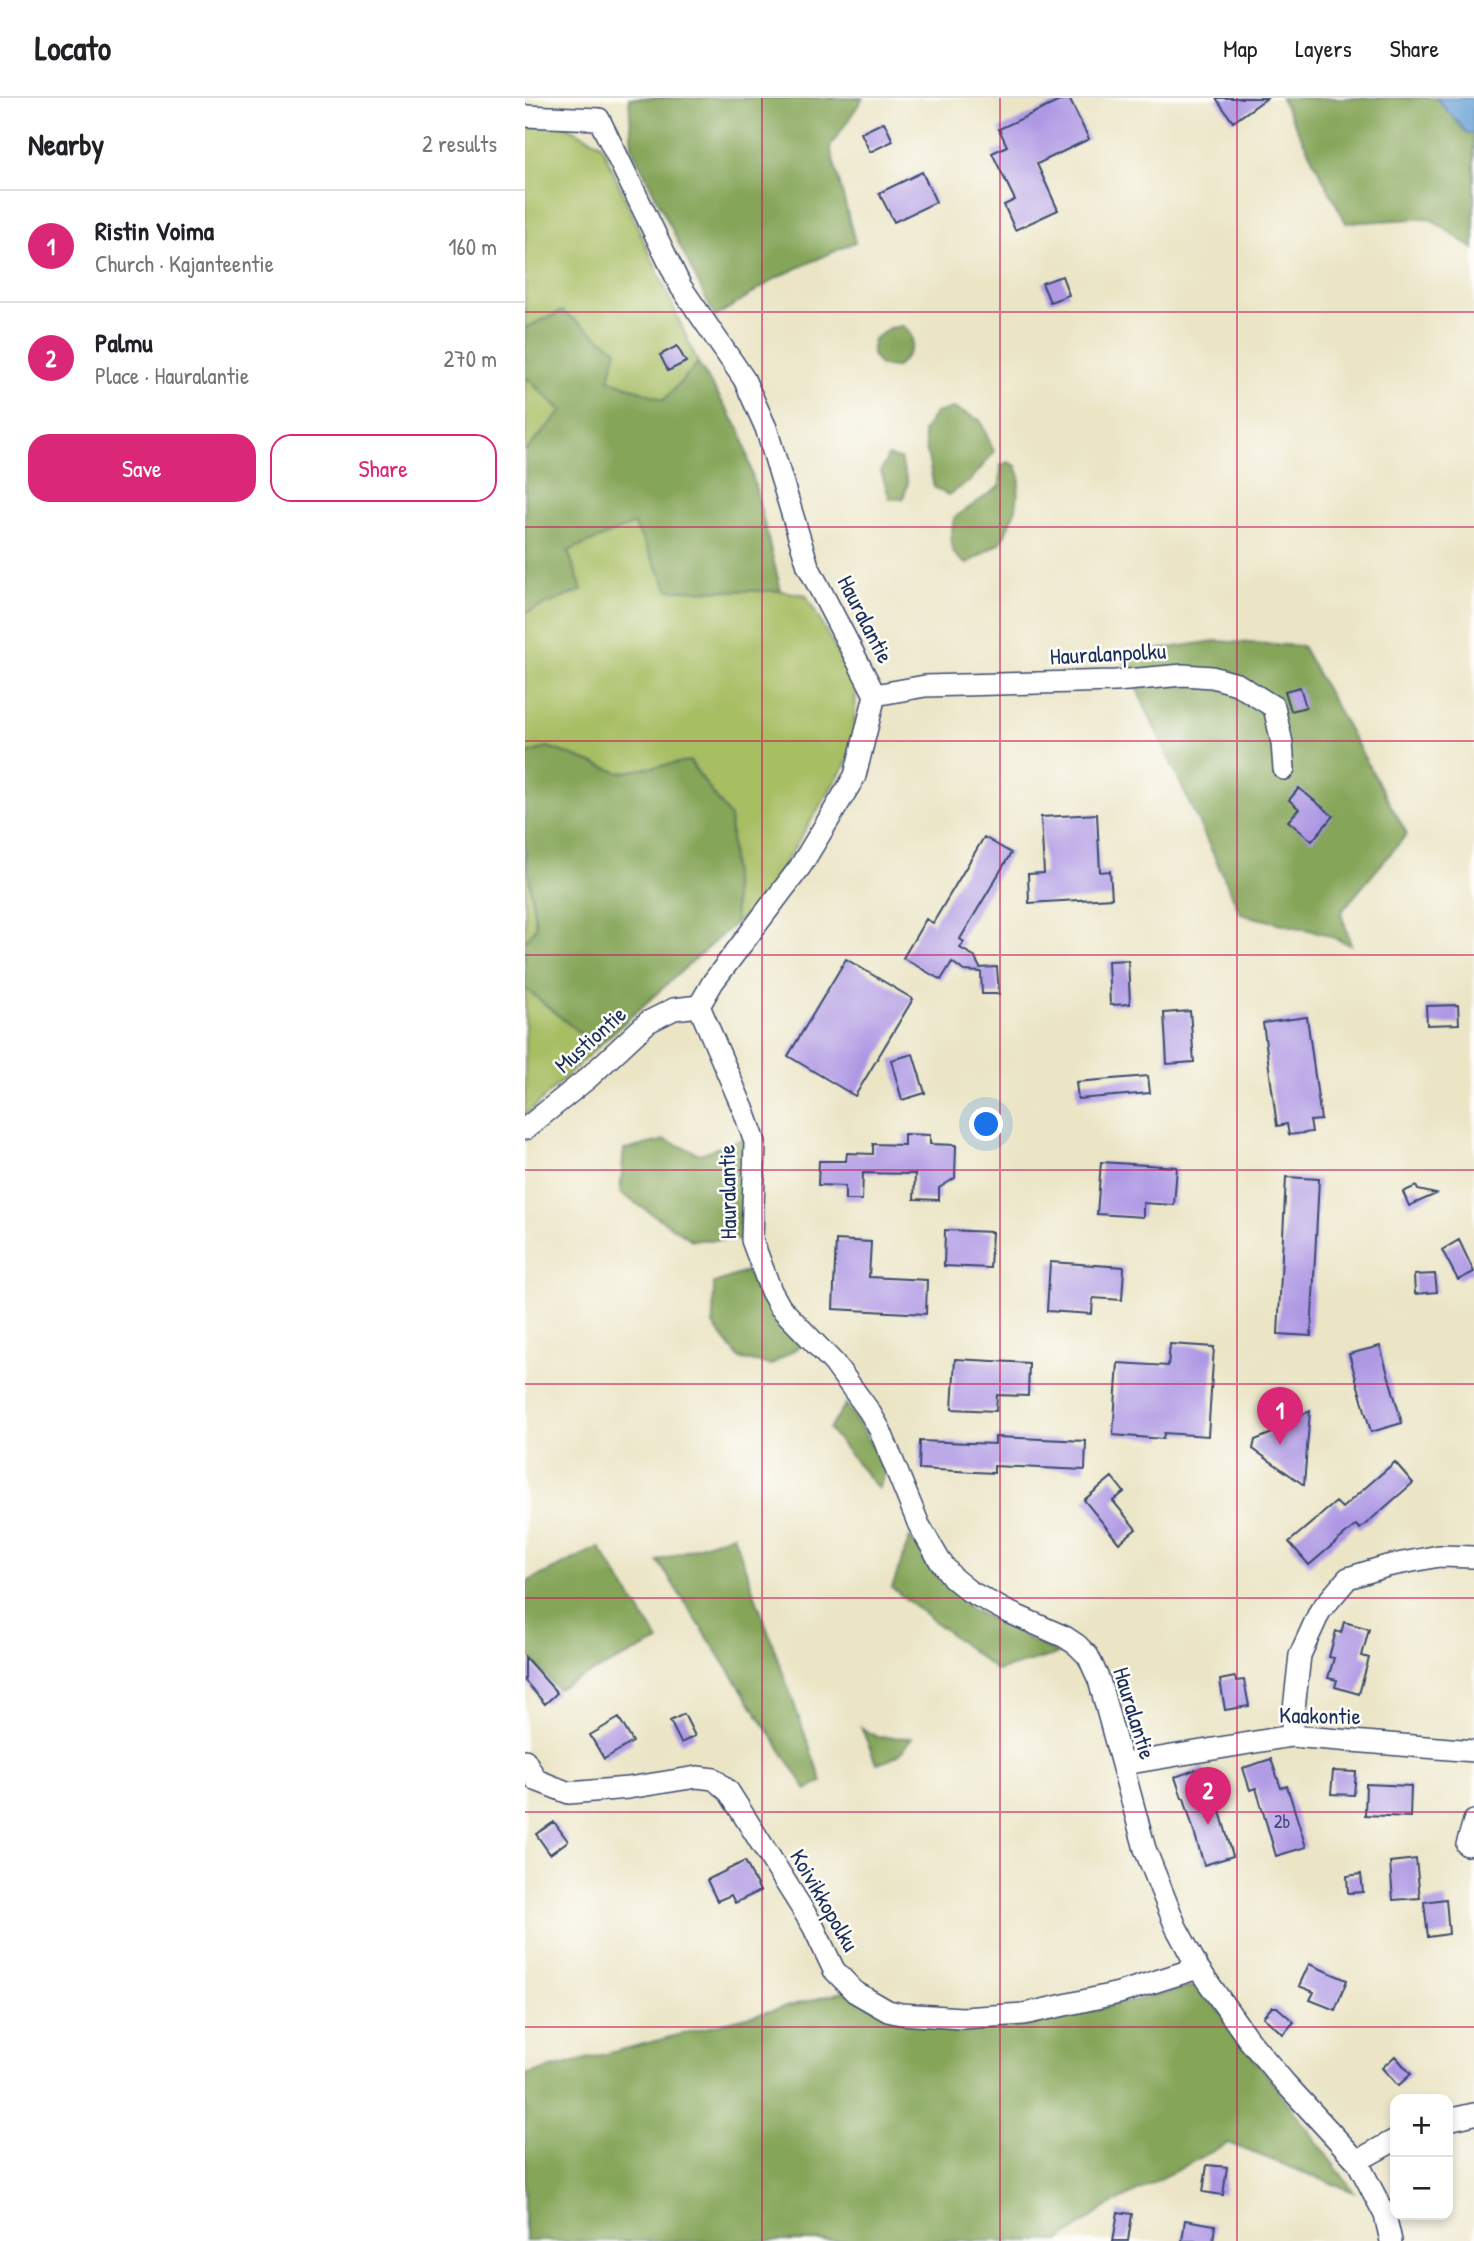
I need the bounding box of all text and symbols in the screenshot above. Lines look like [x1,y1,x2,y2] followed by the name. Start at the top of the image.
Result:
[35,26,111,70] text: Locato
[1223,32,1257,64] text: Map
[1295,32,1352,64] text: Layers
[1390,32,1439,64] text: Share
[28,124,104,164] text: Nearby
[422,128,497,159] text: 2 results
[95,213,214,248] text: Ristin Voima
[47,231,55,262] text: 1
[448,231,497,262] text: 160 m
[95,248,274,279] text: Church · Kajanteentie
[95,325,153,360] text: Palmu
[46,343,56,374] text: 2
[444,343,497,374] text: 270 m
[95,360,249,391] text: Place · Hauralantie
[28,434,256,502] button: Save
[270,434,497,502] button: Share
[831,570,901,668] street label: Hauralantie
[1049,634,1167,672] street label: Hauralanpolku
[547,998,633,1080] street label: Mustiontie
[969,1107,1003,1141] your location
[711,1144,743,1240] street label: Hauralantie
[1257,1387,1303,1445] pin: 1
[1106,1663,1164,1763] street label: Hauralantie
[1279,1699,1361,1731] street label: Kaakontie
[1185,1767,1231,1825] pin: 2
[1274,1808,1291,1834] house number: 2b
[783,1843,867,1957] street label: Koivikkopolku
[1390,2094,1453,2220] map controls
[1390,2094,1453,2157] button: +
[1390,2157,1453,2220] button: −

